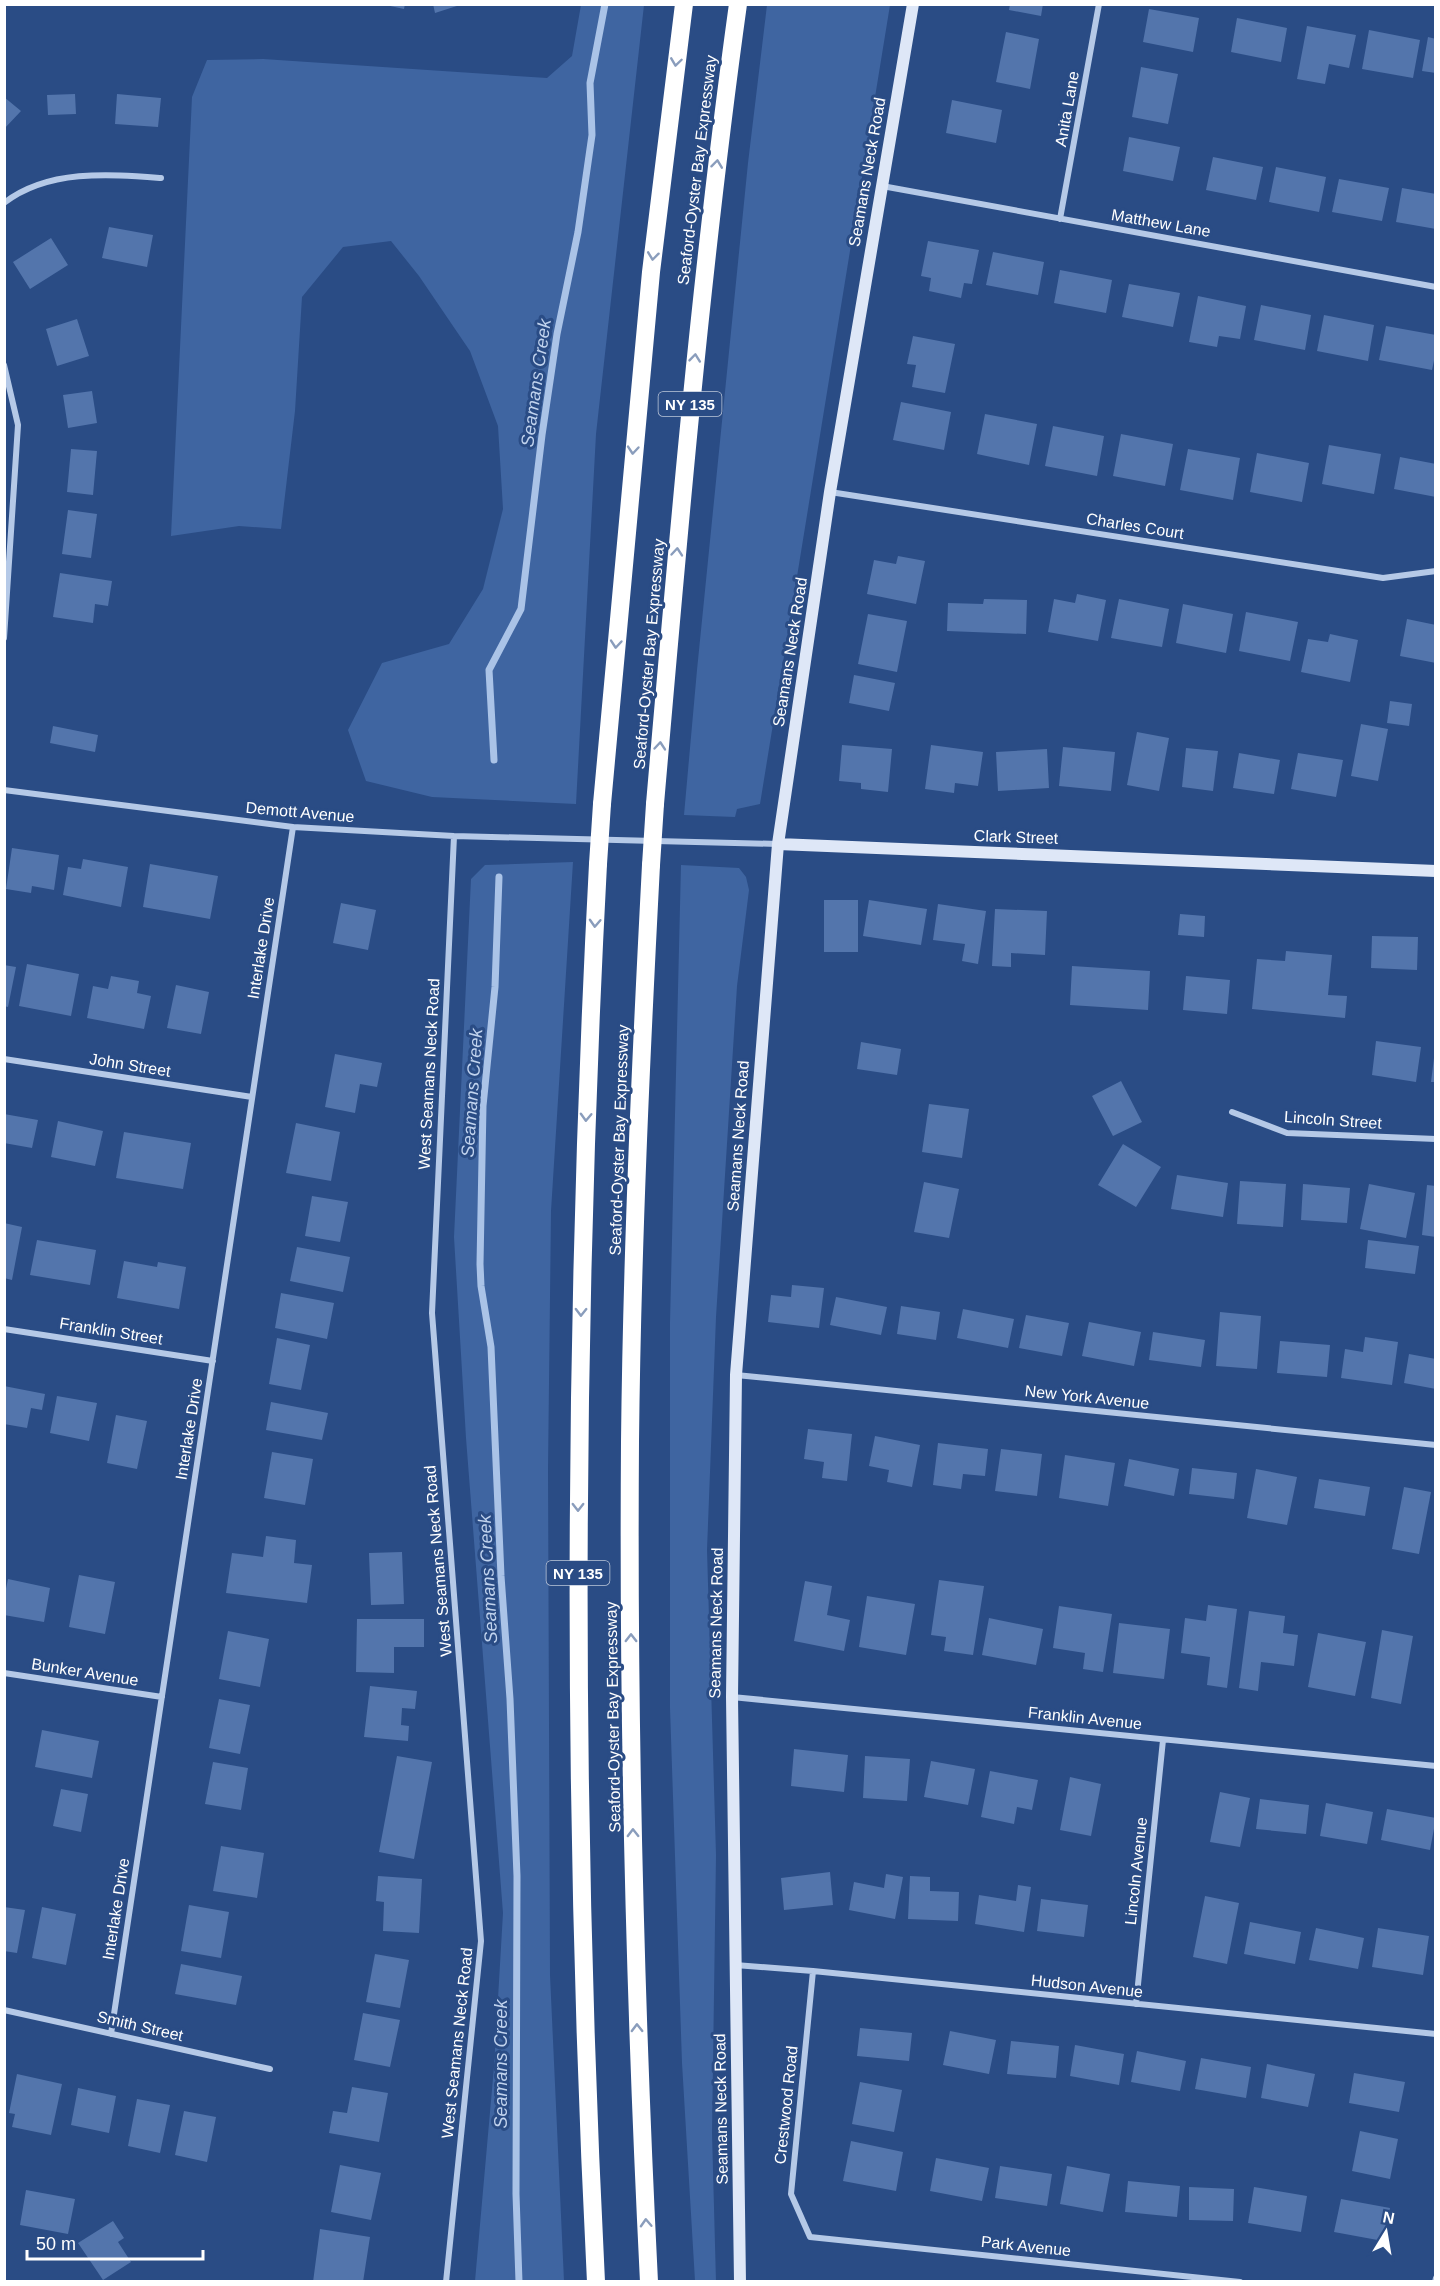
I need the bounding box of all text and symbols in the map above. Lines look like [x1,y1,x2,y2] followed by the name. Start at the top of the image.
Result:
[674,54,720,286] street label: Seaford-Oyster Bay Expressway
[671,58,683,67] one-way arrow
[1052,70,1082,148] street label: Anita Lane
[846,96,888,248] street label: Seamans Neck Road
[710,159,722,168] one-way arrow
[1110,206,1212,240] street label: Matthew Lane
[647,251,660,261] one-way arrow
[517,317,555,448] water label: Seamans Creek
[688,353,701,362] one-way arrow
[658,392,722,416] road number: NY 135
[627,445,640,455] one-way arrow
[1085,510,1186,542] street label: Charles Court
[630,538,668,770] street label: Seaford-Oyster Bay Expressway
[670,547,683,556] one-way arrow
[770,576,810,728] street label: Seamans Neck Road
[610,640,623,649] one-way arrow
[653,742,666,751] one-way arrow
[245,799,355,825] street label: Demott Avenue
[973,827,1059,847] street label: Clark Street
[245,896,277,1000] street label: Interlake Drive
[589,918,602,927] one-way arrow
[415,978,443,1170] street label: West Seamans Neck Road
[606,1024,632,1256] street label: Seaford-Oyster Bay Expressway
[458,1027,487,1158] water label: Seamans Creek
[88,1050,172,1080] street label: John Street
[724,1060,752,1212] street label: Seamans Neck Road
[1284,1108,1383,1132] street label: Lincoln Street
[580,1113,592,1122] one-way arrow
[575,1308,587,1317] one-way arrow
[58,1314,164,1348] street label: Franklin Street
[173,1377,205,1481] street label: Interlake Drive
[1024,1382,1150,1412] street label: New York Avenue
[421,1465,455,1657] street label: West Seamans Neck Road
[572,1503,584,1512] one-way arrow
[475,1513,501,1644] water label: Seamans Creek
[706,1547,726,1699] street label: Seamans Neck Road
[546,1561,610,1585] road number: NY 135
[602,1601,624,1833] street label: Seaford-Oyster Bay Expressway
[625,1634,637,1643] one-way arrow
[30,1655,140,1689] street label: Bunker Avenue
[1027,1704,1143,1732] street label: Franklin Avenue
[1122,1816,1150,1926] street label: Lincoln Avenue
[627,1829,639,1838] one-way arrow
[100,1857,132,1961] street label: Interlake Drive
[439,1947,475,2139] street label: West Seamans Neck Road
[1030,1972,1144,2000] street label: Hudson Avenue
[491,1998,511,2129] water label: Seamans Creek
[95,2008,185,2044] street label: Smith Street
[631,2024,644,2033] one-way arrow
[711,2033,731,2185] street label: Seamans Neck Road
[771,2045,801,2165] street label: Crestwood Road
[1356,2202,1416,2262] north arrow
[1381,2208,1396,2227] text: N
[640,2219,653,2228] one-way arrow
[27,2223,202,2261] scale bar
[980,2233,1072,2259] street label: Park Avenue
[36,2234,76,2254] text: 50 m

